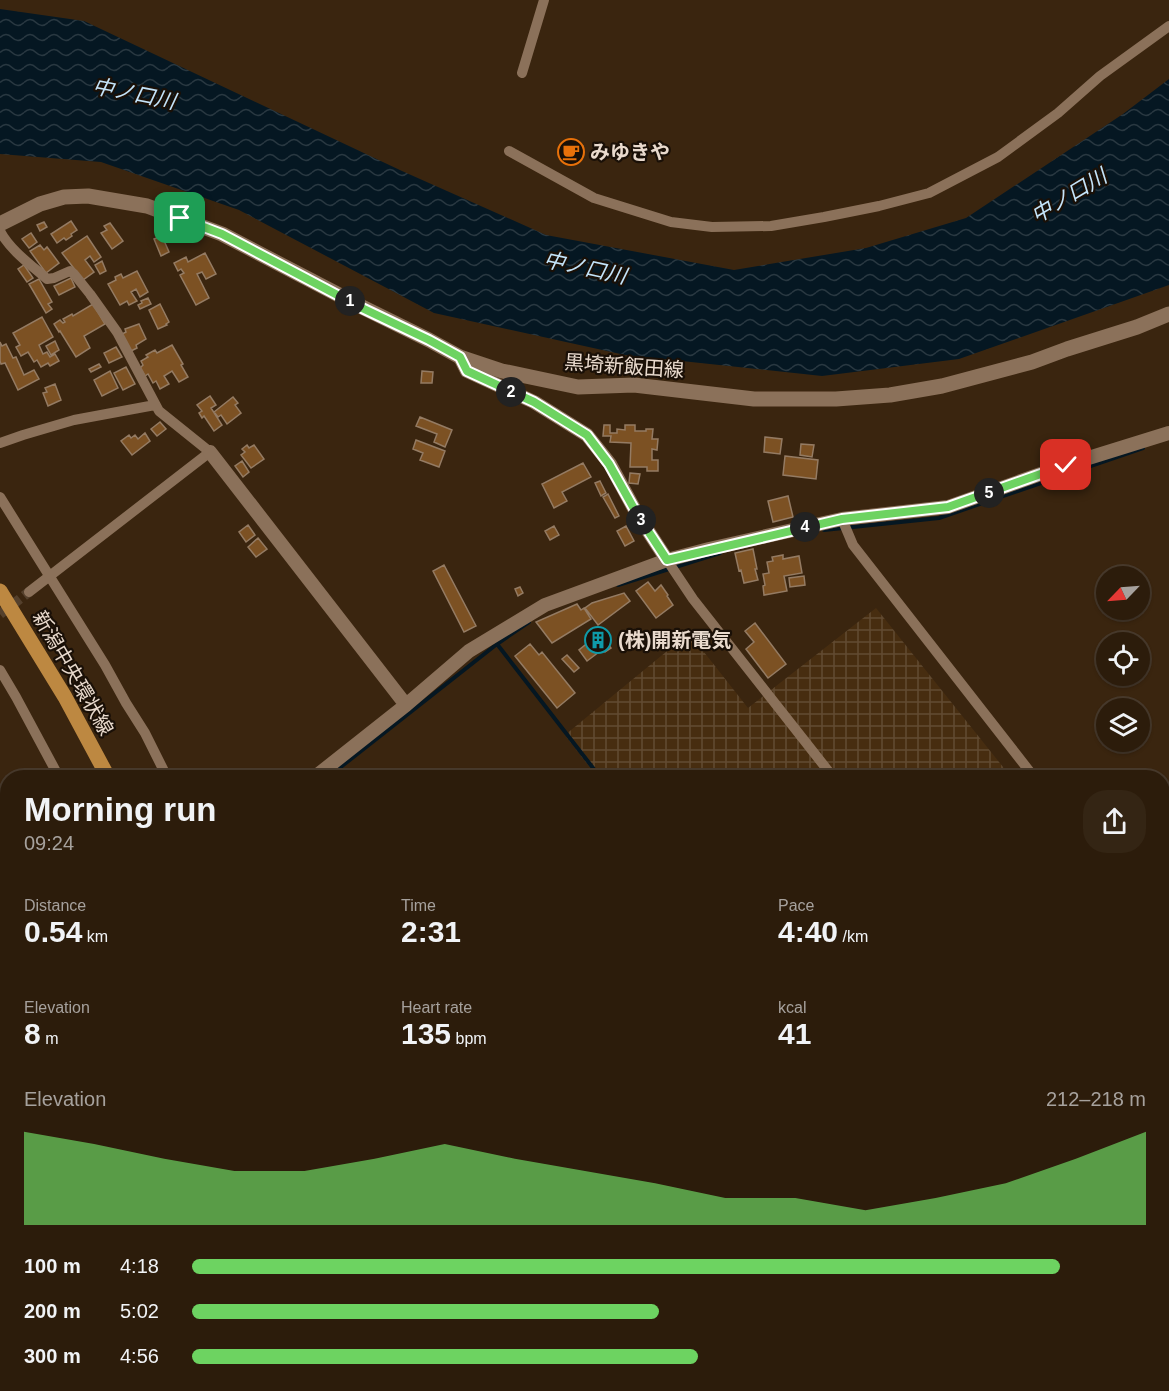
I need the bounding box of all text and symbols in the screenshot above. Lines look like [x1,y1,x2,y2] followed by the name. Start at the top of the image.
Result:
[91,74,179,113] water label: 中ノ口川
[556,137,586,167] cafe icon: みゆきや
[590,141,670,163] place label: みゆきや
[1027,163,1112,227] water label: 中ノ口川
[154,192,205,243] pin
[163,201,196,234] icon: arrive
[542,248,631,288] water label: 中ノ口川
[335,286,365,316] pin: 1
[346,292,354,309] text: 1
[563,351,685,381] street label: 黒埼新飯田線
[496,377,526,407] pin: 2
[507,383,515,400] text: 2
[1040,439,1091,490] pin
[1049,448,1082,481] icon: check
[974,478,1004,508] pin: 5
[985,484,993,501] text: 5
[626,505,656,535] pin: 3
[637,511,645,528] text: 3
[790,512,820,542] pin: 4
[801,518,809,535] text: 4
[1096,566,1150,620] north arrow
[1096,566,1150,752] map controls
[28,607,118,739] street label: 新潟中央環状線
[583,625,613,655] building icon: (株)開新電気
[618,629,731,651] place label: (株)開新電気
[1096,632,1150,686] button: locate
[1096,698,1150,752] button: layers
[1083,790,1146,853] button: share
[24,791,216,828] text: Morning run
[24,832,74,854] text: 09:24
[24,897,86,914] text: Distance
[401,897,436,914] text: Time
[778,897,814,914] text: Pace
[24,915,82,948] text: 0.54
[401,915,461,948] text: 2:31
[778,915,838,948] text: 4:40
[82,928,108,945] text: km
[838,928,868,945] text: /km
[24,999,90,1016] text: Elevation
[401,999,472,1016] text: Heart rate
[778,999,806,1016] text: kcal
[24,1017,41,1050] text: 8
[401,1017,451,1050] text: 135
[778,1017,811,1050] text: 41
[41,1030,58,1047] text: m
[451,1030,487,1047] text: bpm
[24,1088,106,1110] text: Elevation
[1046,1088,1146,1110] text: 212–218 m
[24,1255,81,1277] text: 100 m
[120,1255,159,1277] text: 4:18
[24,1300,81,1322] text: 200 m
[120,1300,159,1322] text: 5:02
[24,1345,81,1367] text: 300 m
[120,1345,159,1367] text: 4:56

